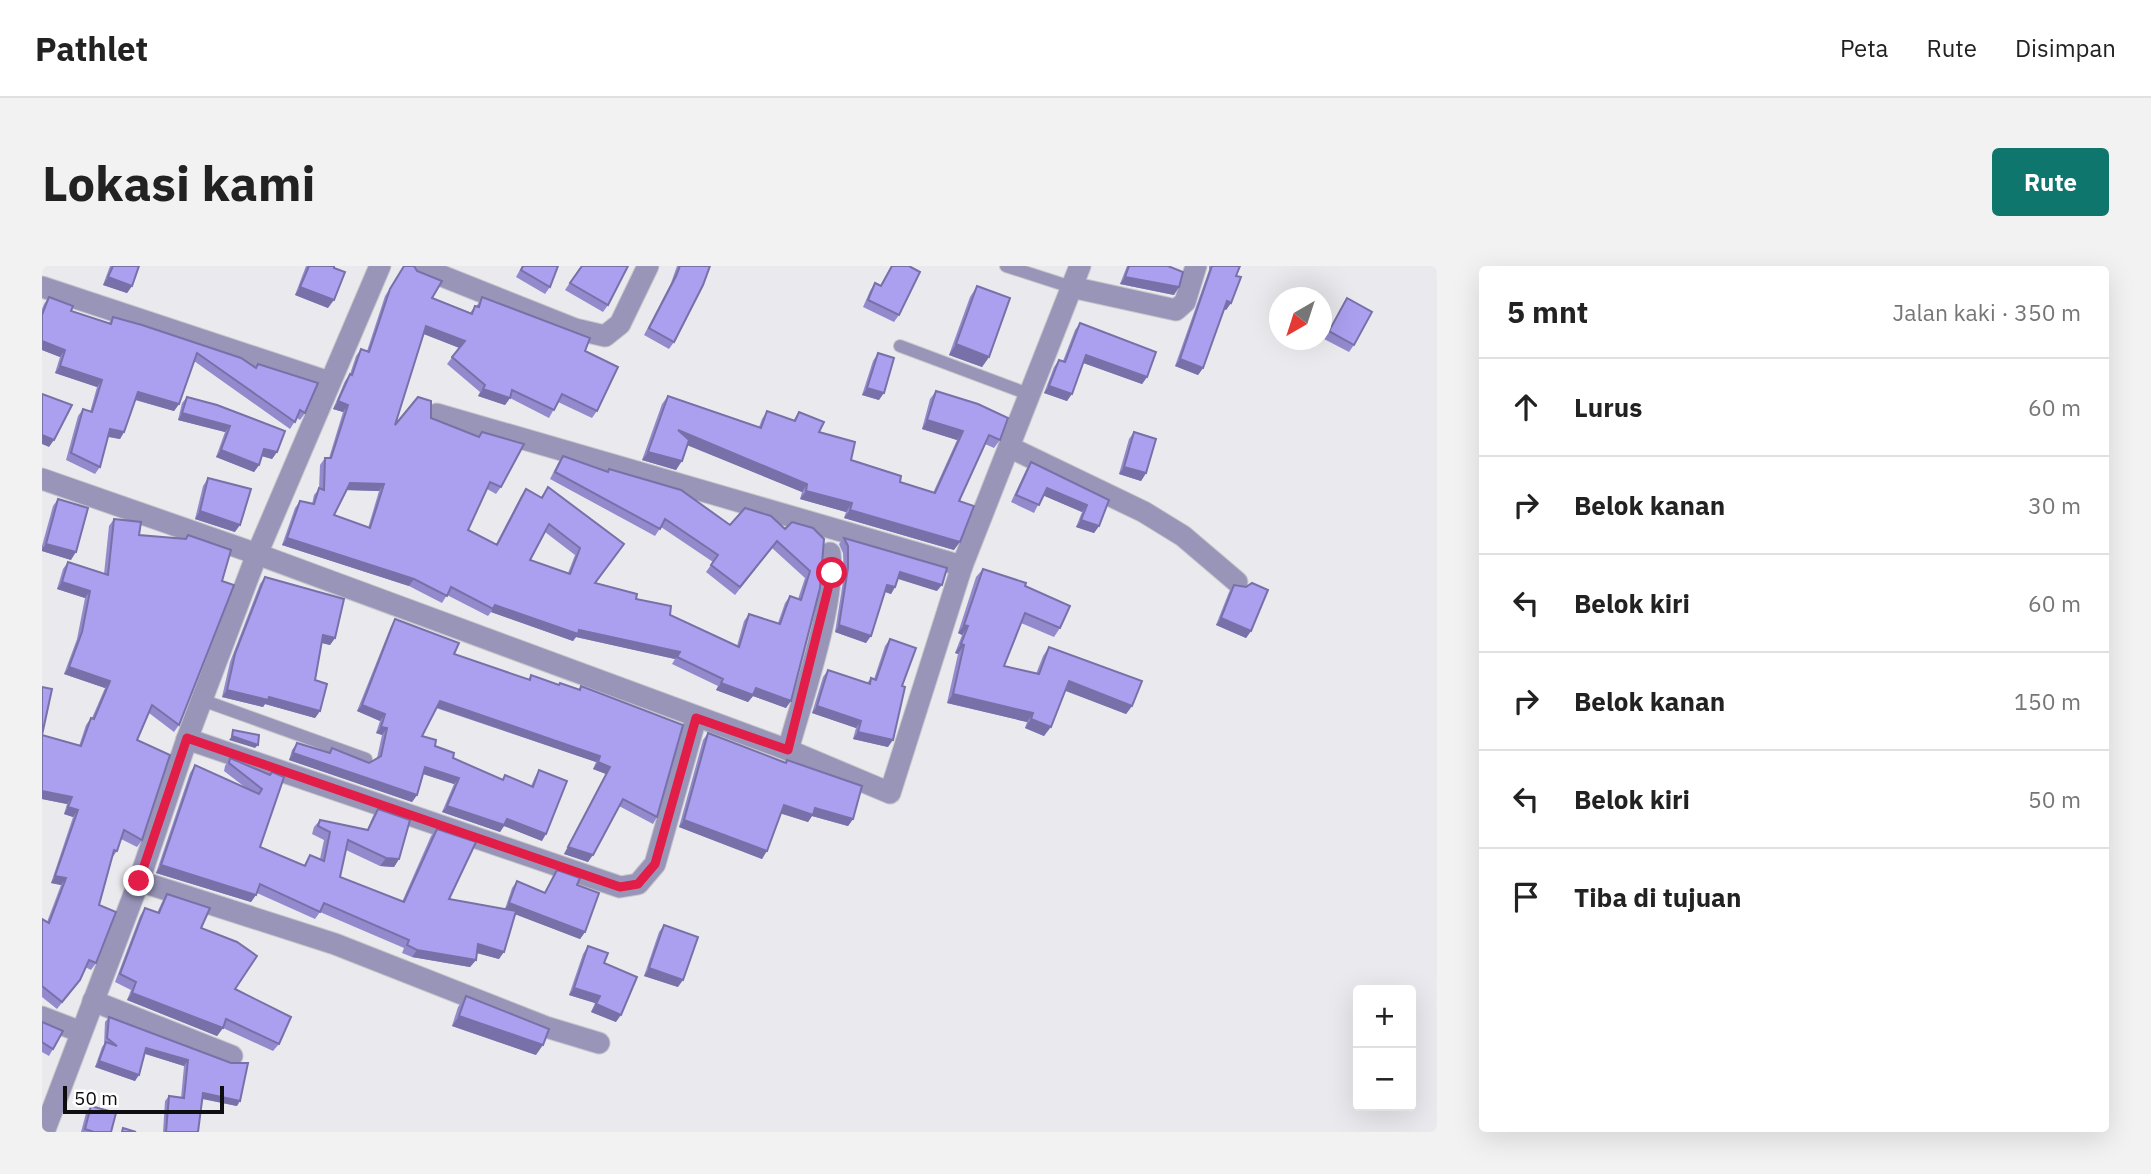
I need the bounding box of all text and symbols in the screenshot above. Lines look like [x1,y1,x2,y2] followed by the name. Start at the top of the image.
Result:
[35,27,148,70] text: Pathlet
[1840,32,1888,64] text: Peta
[1926,32,1977,64] text: Rute
[2015,32,2116,64] text: Disimpan
[1992,148,2109,216] button: Rute
[42,151,316,214] text: Lokasi kami
[1269,287,1332,350] north arrow
[1507,292,1588,331] text: 5 mnt
[1893,297,2081,327] text: Jalan kaki · 350 m
[1507,388,1545,426] icon: ahead
[1574,390,1642,424] text: Lurus
[2028,392,2081,422] text: 60 m
[1507,486,1545,524] icon: right
[1574,488,1725,522] text: Belok kanan
[2028,490,2081,520] text: 30 m
[816,557,847,588] route start
[1507,584,1545,622] icon: left
[1574,586,1690,620] text: Belok kiri
[2028,588,2081,618] text: 60 m
[1507,682,1545,720] icon: right
[1574,684,1725,718] text: Belok kanan
[2014,686,2081,716] text: 150 m
[1507,780,1545,818] icon: left
[1574,782,1690,816] text: Belok kiri
[2028,784,2081,814] text: 50 m
[123,865,154,896] route end
[1507,878,1545,916] icon: arrive
[1574,880,1741,914] text: Tiba di tujuan
[1353,985,1416,1111] map controls
[1353,985,1416,1048] button: +
[1353,1048,1416,1111] button: −
[63,1083,224,1115] scale bar
[74,1086,118,1110] text: 50 m

